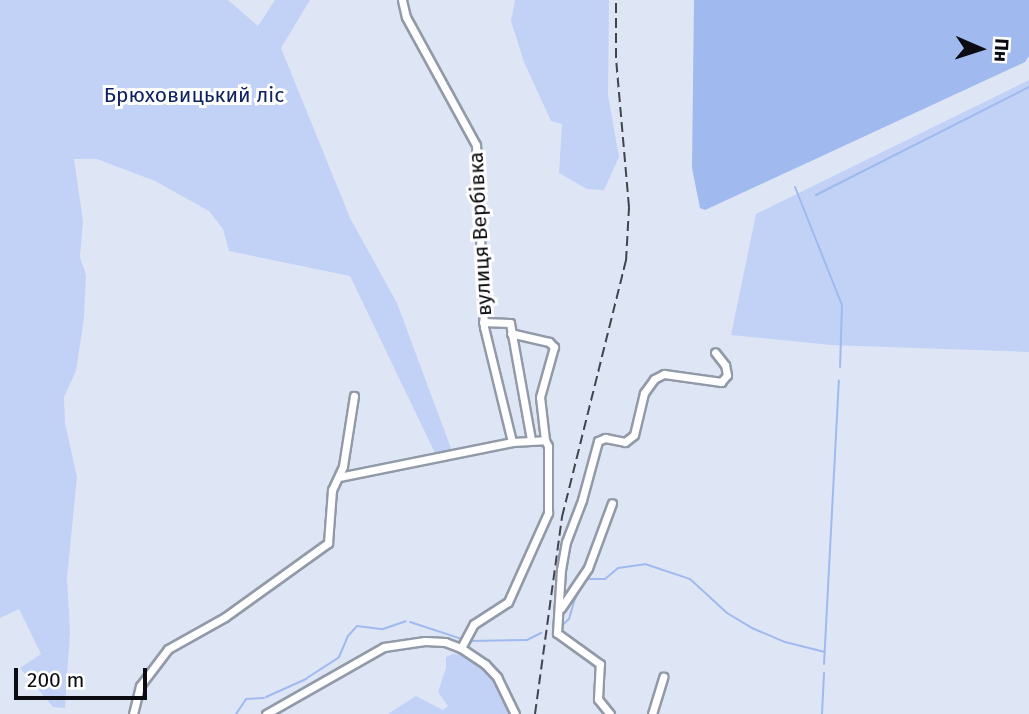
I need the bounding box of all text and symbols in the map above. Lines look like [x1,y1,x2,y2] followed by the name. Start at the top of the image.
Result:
[945,14,1015,84] north arrow
[989,38,1014,63] text: Пн
[104,82,284,108] park label: Брюховицький ліс
[463,151,497,317] street label: вулиця Вербівка
[18,654,150,698] scale bar
[27,667,84,693] text: 200 m

